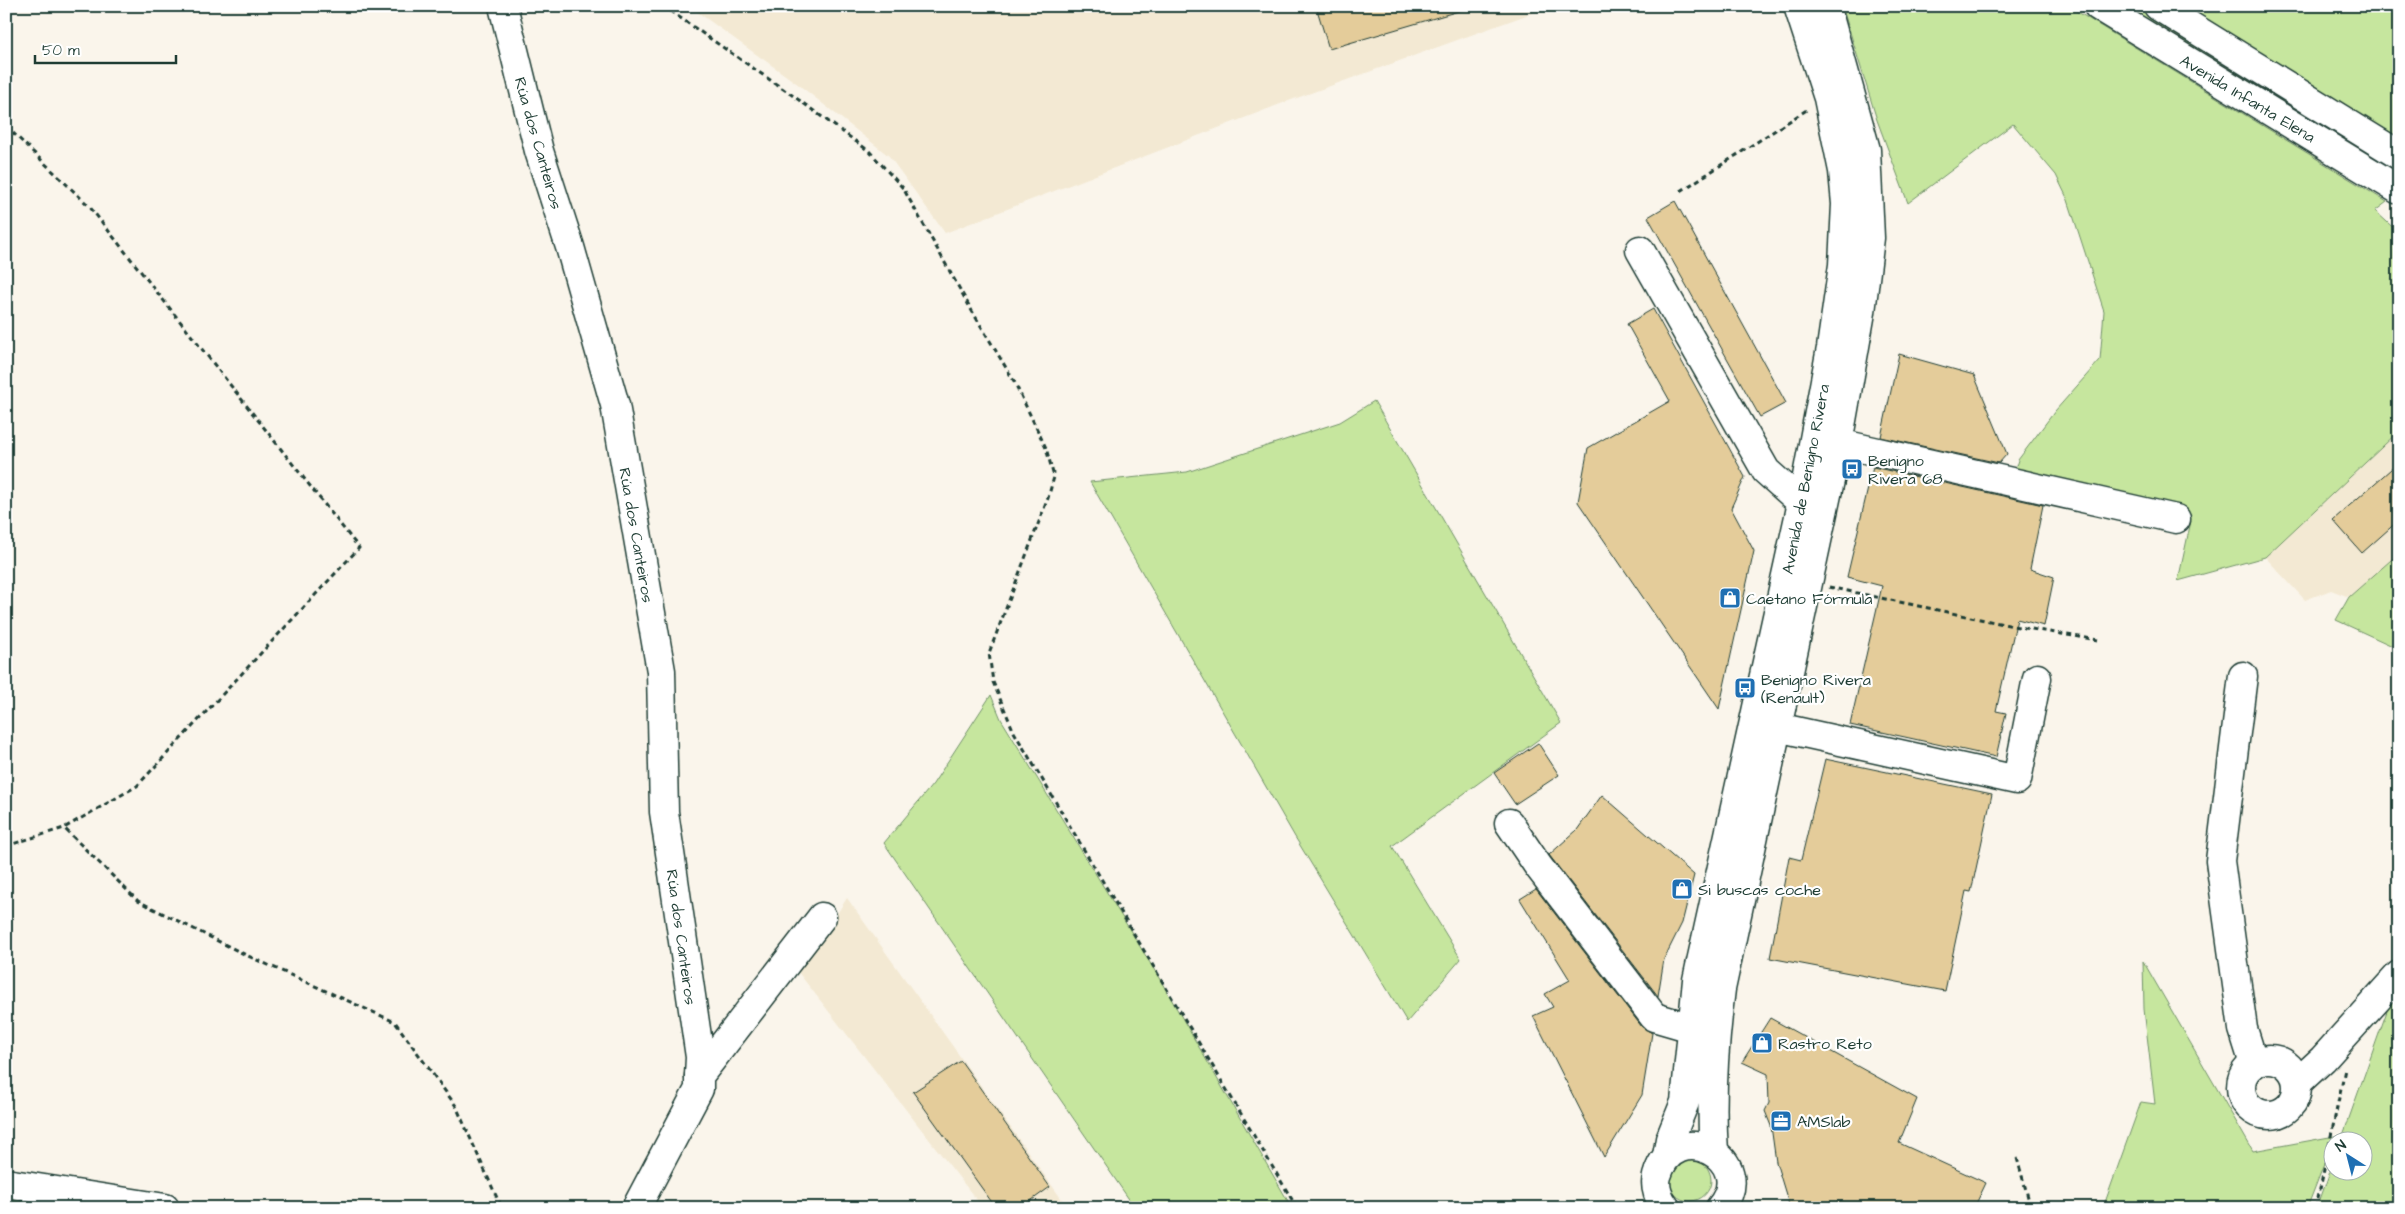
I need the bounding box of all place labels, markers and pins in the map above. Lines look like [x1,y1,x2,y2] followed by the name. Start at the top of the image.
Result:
[1868,450,1943,490] place label: Benigno Rivera 68
[1840,457,1864,481] bus stop icon: Benigno Rivera 68
[1718,586,1742,610] shop icon: Caetano Fórmula
[1746,588,1872,610] place label: Caetano Fórmula
[1761,669,1871,709] place label: Benigno Rivera (Renault)
[1733,676,1757,700] bus stop icon: Benigno Rivera (Renault)
[1670,877,1694,901] shop icon: Si buscas coche
[1698,879,1821,901] place label: Si buscas coche
[1750,1031,1774,1055] shop icon: Rastro Reto
[1778,1033,1872,1055] place label: Rastro Reto
[1769,1109,1793,1133] office icon: AMSlab
[1797,1111,1850,1133] place label: AMSlab

